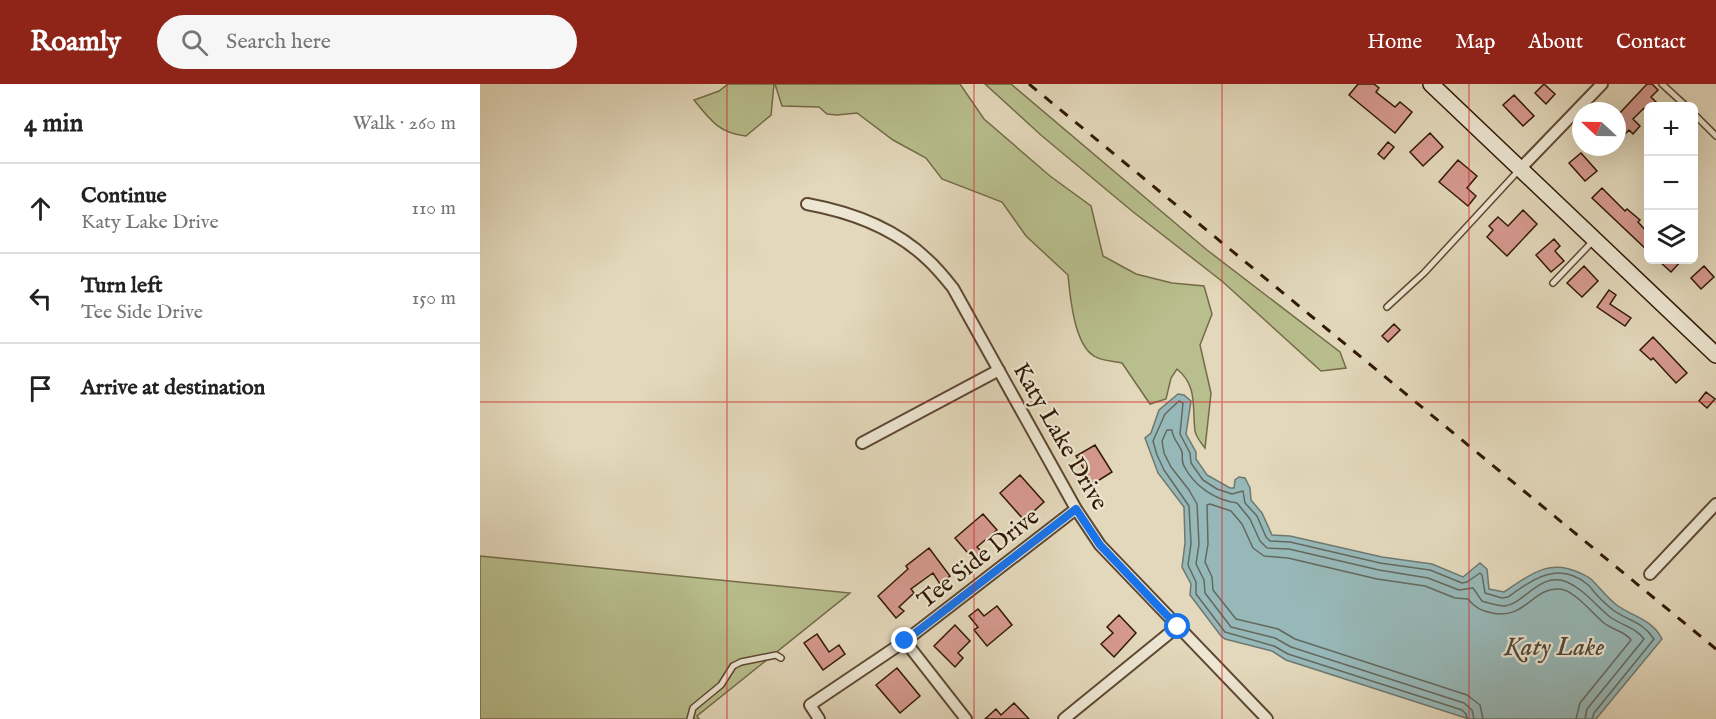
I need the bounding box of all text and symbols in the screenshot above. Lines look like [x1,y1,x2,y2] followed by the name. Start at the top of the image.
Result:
[157,15,577,69] search box
[30,25,121,60] text: Roamly
[178,26,211,59] icon: search
[226,28,331,56] text: Search here
[1367,29,1422,56] text: Home
[1455,29,1495,56] text: Map
[1528,29,1583,56] text: About
[1616,29,1686,56] text: Contact
[1572,102,1626,156] north arrow
[1644,102,1698,264] map controls
[1644,102,1698,156] button: +
[24,107,83,140] text: 4 min
[353,111,456,136] text: Walk · 260 m
[1644,156,1698,210] button: −
[81,182,167,210] text: Continue
[24,192,57,225] icon: ahead
[412,196,456,221] text: 110 m
[81,210,219,235] text: Katy Lake Drive
[1644,210,1698,264] button: layers
[81,272,163,300] text: Turn left
[24,282,57,315] icon: left
[412,286,456,311] text: 150 m
[81,300,203,325] text: Tee Side Drive
[1005,357,1114,516] street label: Katy Lake Drive
[24,372,57,405] icon: arrive
[81,374,265,402] text: Arrive at destination
[912,502,1046,616] street label: Tee Side Drive
[1164,613,1190,639] route start
[891,627,917,653] route end
[1503,631,1604,664] water label: Katy Lake

